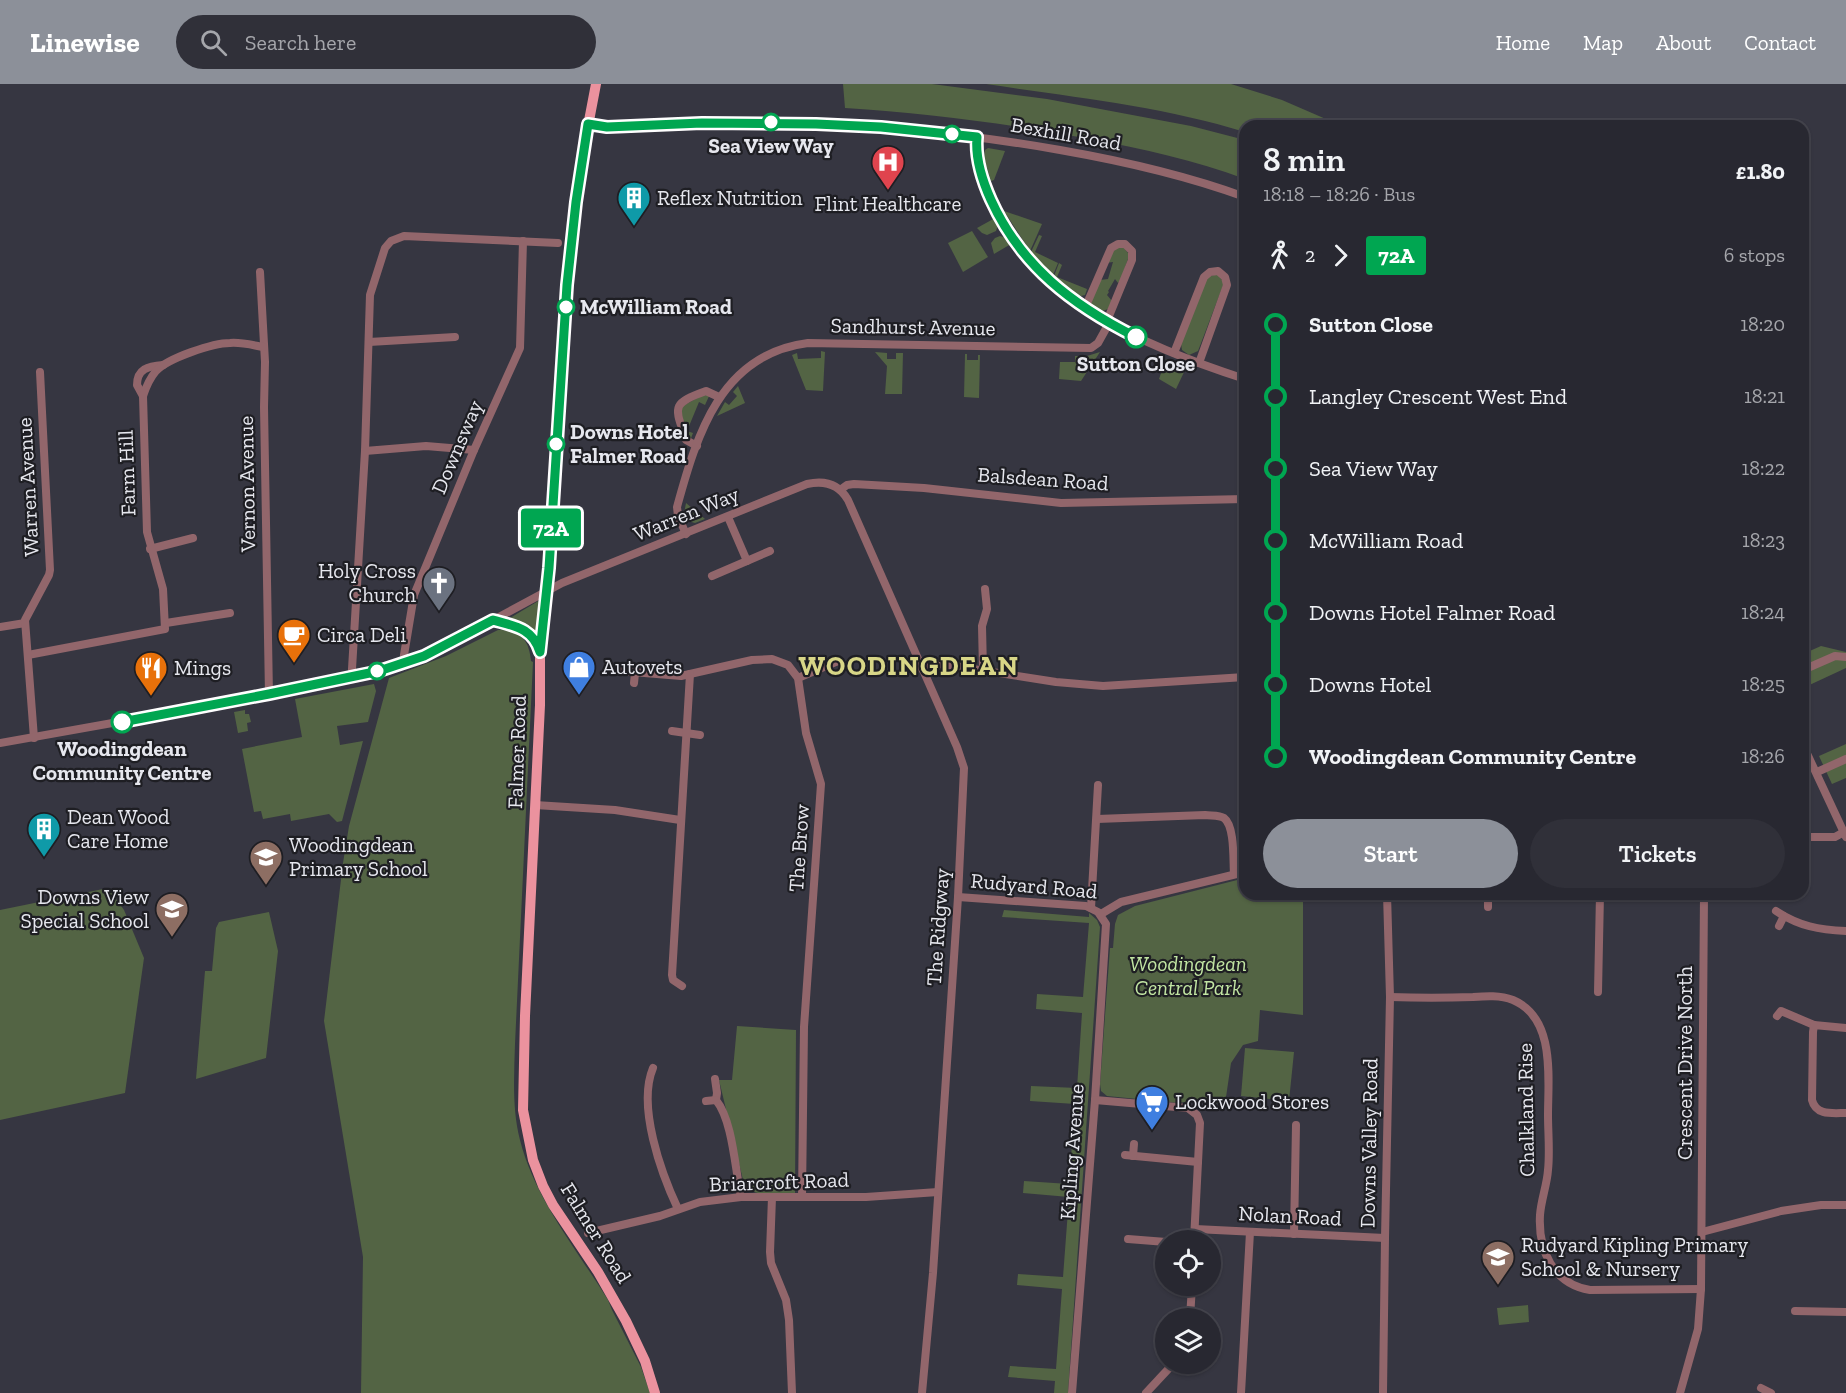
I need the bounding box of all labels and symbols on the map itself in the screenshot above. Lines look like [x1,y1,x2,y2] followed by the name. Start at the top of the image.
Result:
[1009,111,1124,156] street label: Bexhill Road
[762,113,780,131] marker: Sea View Way
[943,125,961,143] unlabelled marker
[708,133,834,158] place label: Sea View Way
[870,144,906,191] hospital icon: Flint Healthcare
[616,180,652,227] building icon: Reflex Nutrition
[657,185,803,210] place label: Reflex Nutrition
[815,191,962,216] place label: Flint Healthcare
[580,294,732,319] place label: McWilliam Road
[557,298,575,316] marker: McWilliam Road
[830,313,996,340] street label: Sandhurst Avenue
[1125,326,1147,348] marker: Sutton Close
[1077,351,1195,376] place label: Sutton Close
[426,396,488,497] street label: Downsway
[233,415,260,553] street label: Vernon Avenue
[11,417,44,557] street label: Warren Avenue
[570,419,688,468] place label: Downs Hotel Falmer Road
[112,429,140,517] street label: Farm Hill
[547,435,565,453] marker: Downs Hotel Falmer Road
[977,461,1110,496] street label: Balsdean Road
[629,481,742,546] street label: Warren Way
[516,508,586,548] line badge: 72A
[318,558,416,607] place label: Holy Cross Church
[421,565,457,612] church icon: Holy Cross Church
[276,617,312,664] cafe icon: Circa Deli
[317,622,406,647] place label: Circa Deli
[561,649,597,696] shop icon: Autovets
[133,650,169,697] restaurant icon: Mings
[799,650,1019,682] district label: WOODINGDEAN
[602,654,682,679] place label: Autovets
[174,655,231,680] place label: Mings
[368,662,386,680] unlabelled marker
[502,694,531,809] street label: Falmer Road
[111,711,133,733] marker: Woodingdean Community Centre
[33,736,211,785] place label: Woodingdean Community Centre
[783,803,814,893] street label: The Brow
[67,804,170,853] place label: Dean Wood Care Home
[26,811,62,858] building icon: Dean Wood Care Home
[289,832,428,881] place label: Woodingdean Primary School
[248,839,284,886] school or university icon: Woodingdean Primary School
[921,867,954,987] street label: The Ridgway
[970,868,1099,904] street label: Rudyard Road
[21,884,149,933] place label: Downs View Special School
[154,891,190,938] school or university icon: Downs View Special School
[1129,951,1247,1000] park label: Woodingdean Central Park
[1672,966,1697,1160] street label: Crescent Drive North
[1512,1043,1539,1177] street label: Chalkland Rise
[1355,1057,1382,1228] street label: Downs Valley Road
[1054,1083,1089,1221] street label: Kipling Avenue
[1134,1084,1170,1131] supermarket icon: Lockwood Stores
[1175,1089,1329,1114] place label: Lockwood Stores
[709,1167,850,1196] street label: Briarcroft Road
[556,1178,637,1288] street label: Falmer Road
[1238,1200,1343,1231] street label: Nolan Road
[1521,1232,1749,1281] place label: Rudyard Kipling Primary School & Nursery
[1480,1239,1516,1286] school or university icon: Rudyard Kipling Primary School & Nursery

